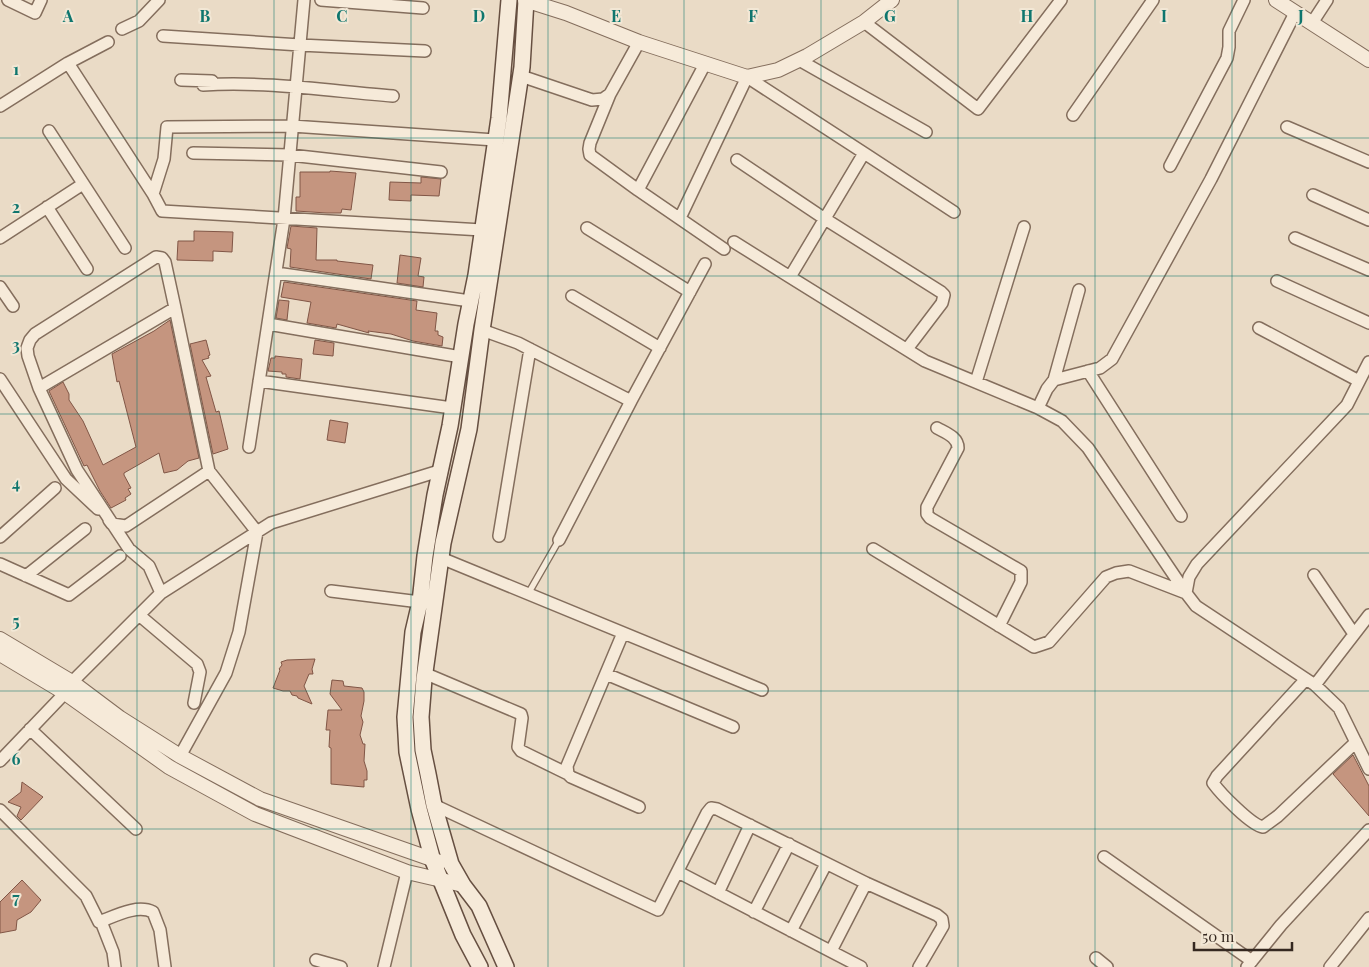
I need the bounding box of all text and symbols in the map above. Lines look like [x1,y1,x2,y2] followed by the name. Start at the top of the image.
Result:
[62,5,74,26] text: A
[200,5,211,26] text: B
[336,5,348,26] text: C
[473,5,485,26] text: D
[611,5,621,26] text: E
[748,5,758,26] text: F
[884,5,896,26] text: G
[1021,5,1034,26] text: H
[1161,5,1167,26] text: I
[1297,5,1304,26] text: J
[13,58,19,79] text: 1
[12,196,20,217] text: 2
[12,334,20,355] text: 3
[12,472,20,493] text: 4
[12,610,20,631] text: 5
[12,748,21,769] text: 6
[12,887,20,908] text: 7
[1194,920,1292,952] scale bar
[1202,926,1235,946] text: 50 m

